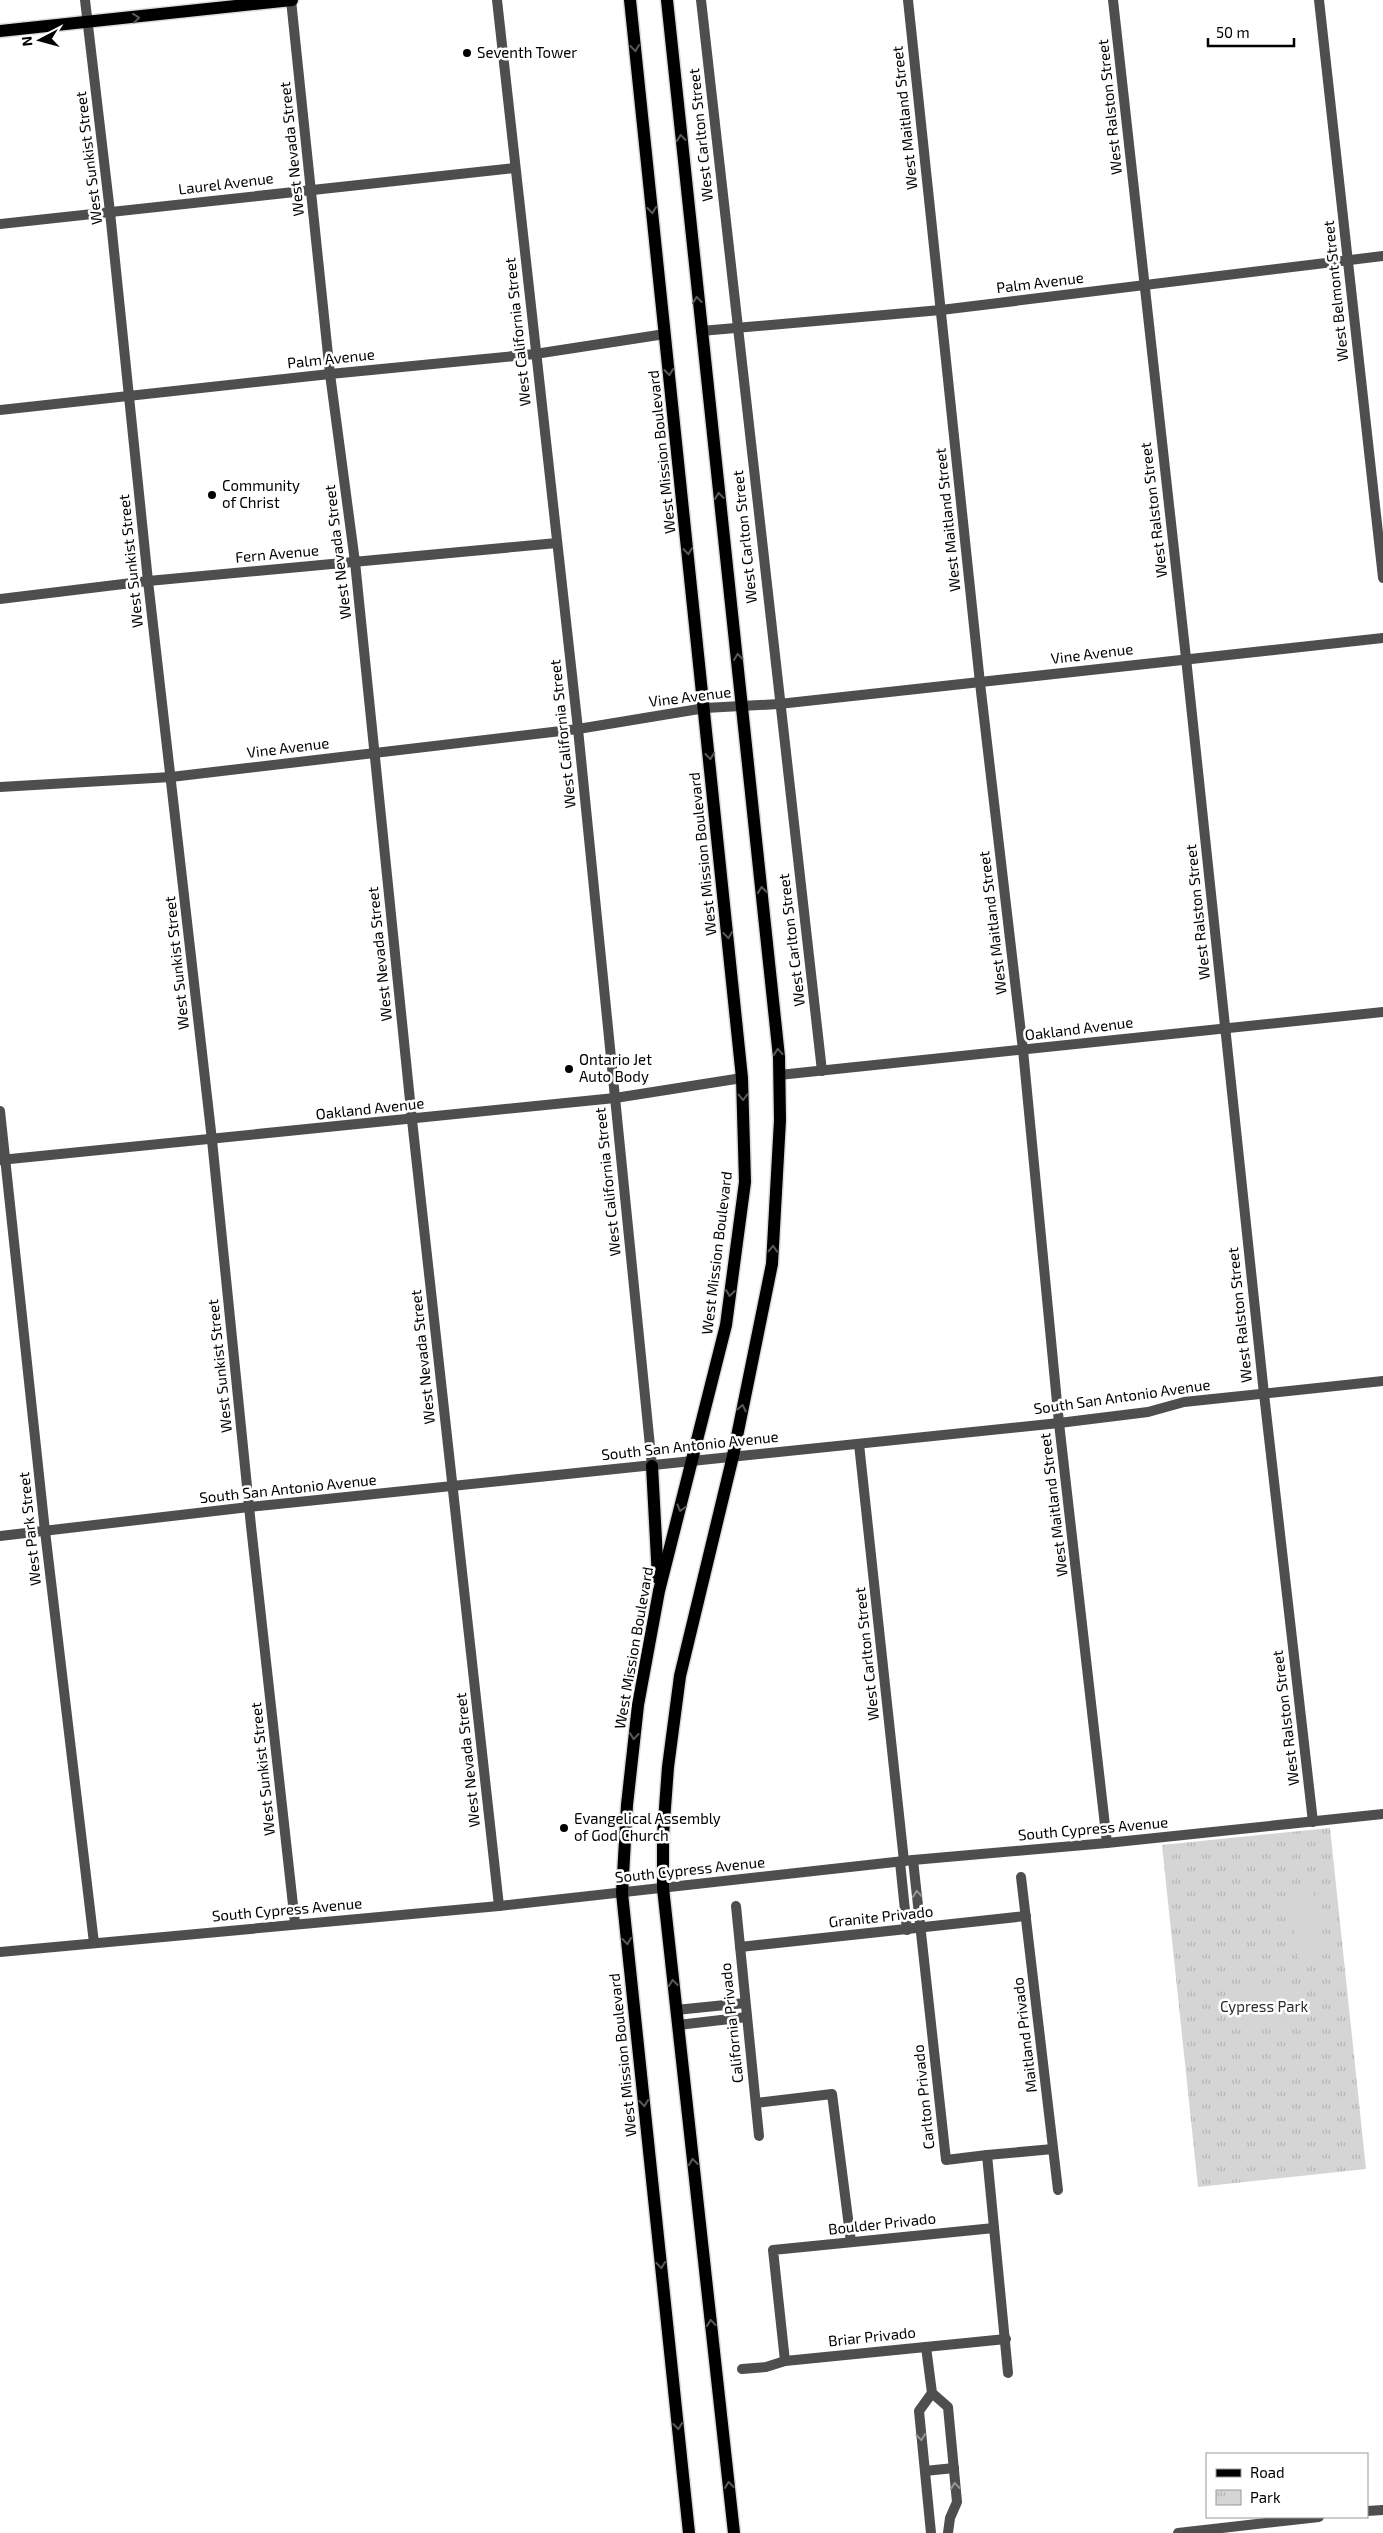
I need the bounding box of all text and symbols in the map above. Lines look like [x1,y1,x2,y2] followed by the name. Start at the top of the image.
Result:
[132,13,140,24] one-way arrow
[15,15,65,65] north arrow
[1208,15,1294,47] scale bar
[1216,23,1250,41] text: 50 m
[18,35,36,47] text: N
[1093,38,1125,176] street label: West Ralston Street
[477,43,577,61] place label: Seventh Tower
[629,45,640,53] one-way arrow
[887,45,921,191] street label: West Maitland Street
[461,47,473,59] marker: Seventh Tower
[684,67,716,203] street label: West Carlton Street
[275,81,307,217] street label: West Nevada Street
[71,90,105,226] street label: West Sunkist Street
[676,134,687,142] one-way arrow
[177,168,274,198] street label: Laurel Avenue
[646,206,657,214] one-way arrow
[1319,219,1351,362] street label: West Belmont Street
[500,257,534,407] street label: West California Street
[995,268,1085,296] street label: Palm Avenue
[692,295,703,303] one-way arrow
[286,344,376,372] street label: Palm Avenue
[663,368,674,376] one-way arrow
[643,369,679,535] street label: West Mission Boulevard
[1136,441,1170,579] street label: West Ralston Street
[930,447,964,593] street label: West Maitland Street
[728,469,760,605] street label: West Carlton Street
[222,476,300,511] place label: Community of Christ
[320,484,354,620] street label: West Nevada Street
[206,489,218,501] marker: Community of Christ
[714,492,725,500] one-way arrow
[114,493,146,629] street label: West Sunkist Street
[234,540,319,566] street label: Fern Avenue
[683,547,694,555] one-way arrow
[1050,639,1134,667] street label: Vine Avenue
[733,653,744,661] one-way arrow
[545,659,579,809] street label: West California Street
[648,682,732,710] street label: Vine Avenue
[246,733,330,761] street label: Vine Avenue
[704,752,715,760] one-way arrow
[684,771,720,937] street label: West Mission Boulevard
[1181,843,1213,981] street label: West Ralston Street
[974,850,1010,996] street label: West Maitland Street
[774,872,808,1008] street label: West Carlton Street
[363,886,395,1022] street label: West Nevada Street
[757,886,768,894] one-way arrow
[160,895,192,1031] street label: West Sunkist Street
[722,931,733,939] one-way arrow
[1024,1012,1134,1044] street label: Oakland Avenue
[773,1047,784,1055] one-way arrow
[579,1050,652,1085] place label: Ontario Jet Auto Body
[563,1063,575,1075] marker: Ontario Jet Auto Body
[315,1093,425,1123] street label: Oakland Avenue
[737,1093,748,1101] one-way arrow
[590,1107,624,1257] street label: West California Street
[697,1170,735,1336] street label: West Mission Boulevard
[767,1245,778,1253] one-way arrow
[1223,1246,1255,1384] street label: West Ralston Street
[406,1289,438,1425] street label: West Nevada Street
[725,1290,736,1298] one-way arrow
[203,1298,235,1434] street label: West Sunkist Street
[1032,1375,1211,1417] street label: South San Antonio Avenue
[736,1404,747,1413] one-way arrow
[600,1427,779,1463] street label: South San Antonio Avenue
[1035,1432,1071,1578] street label: West Maitland Street
[198,1470,377,1506] street label: South San Antonio Avenue
[14,1471,44,1587] street label: West Park Street
[676,1504,687,1512] one-way arrow
[610,1565,656,1730] street label: West Mission Boulevard
[850,1586,882,1722] street label: West Carlton Street
[1268,1649,1302,1787] street label: West Ralston Street
[451,1692,483,1828] street label: West Nevada Street
[246,1701,278,1837] street label: West Sunkist Street
[629,1732,640,1740] one-way arrow
[574,1809,721,1844] place label: Evangelical Assembly of God Church
[1017,1812,1169,1844] street label: South Cypress Avenue
[558,1822,570,1834] marker: Evangelical Assembly of God Church
[614,1852,766,1886] street label: South Cypress Avenue
[912,1890,923,1898] one-way arrow
[211,1893,363,1925] street label: South Cypress Avenue
[828,1902,934,1930] street label: Granite Privado
[621,1938,632,1946] one-way arrow
[716,1962,746,2084] street label: California Privado
[604,1972,640,2138] street label: West Mission Boulevard
[1008,1976,1040,2094] street label: Maitland Privado
[668,1978,679,1986] one-way arrow
[1220,1997,1308,2015] park label: Cypress Park
[909,2044,937,2150] street label: Carlton Privado
[638,2099,649,2107] one-way arrow
[688,2157,699,2165] one-way arrow
[827,2208,937,2238] street label: Boulder Privado
[655,2261,666,2269] one-way arrow
[706,2319,717,2327] one-way arrow
[827,2322,917,2350] street label: Briar Privado
[672,2422,683,2430] one-way arrow
[915,2433,926,2441] one-way arrow
[1206,2453,1368,2518] legend
[1250,2463,1285,2481] text: Road
[724,2480,735,2488] one-way arrow
[950,2481,961,2489] one-way arrow
[1250,2488,1281,2506] text: Park

